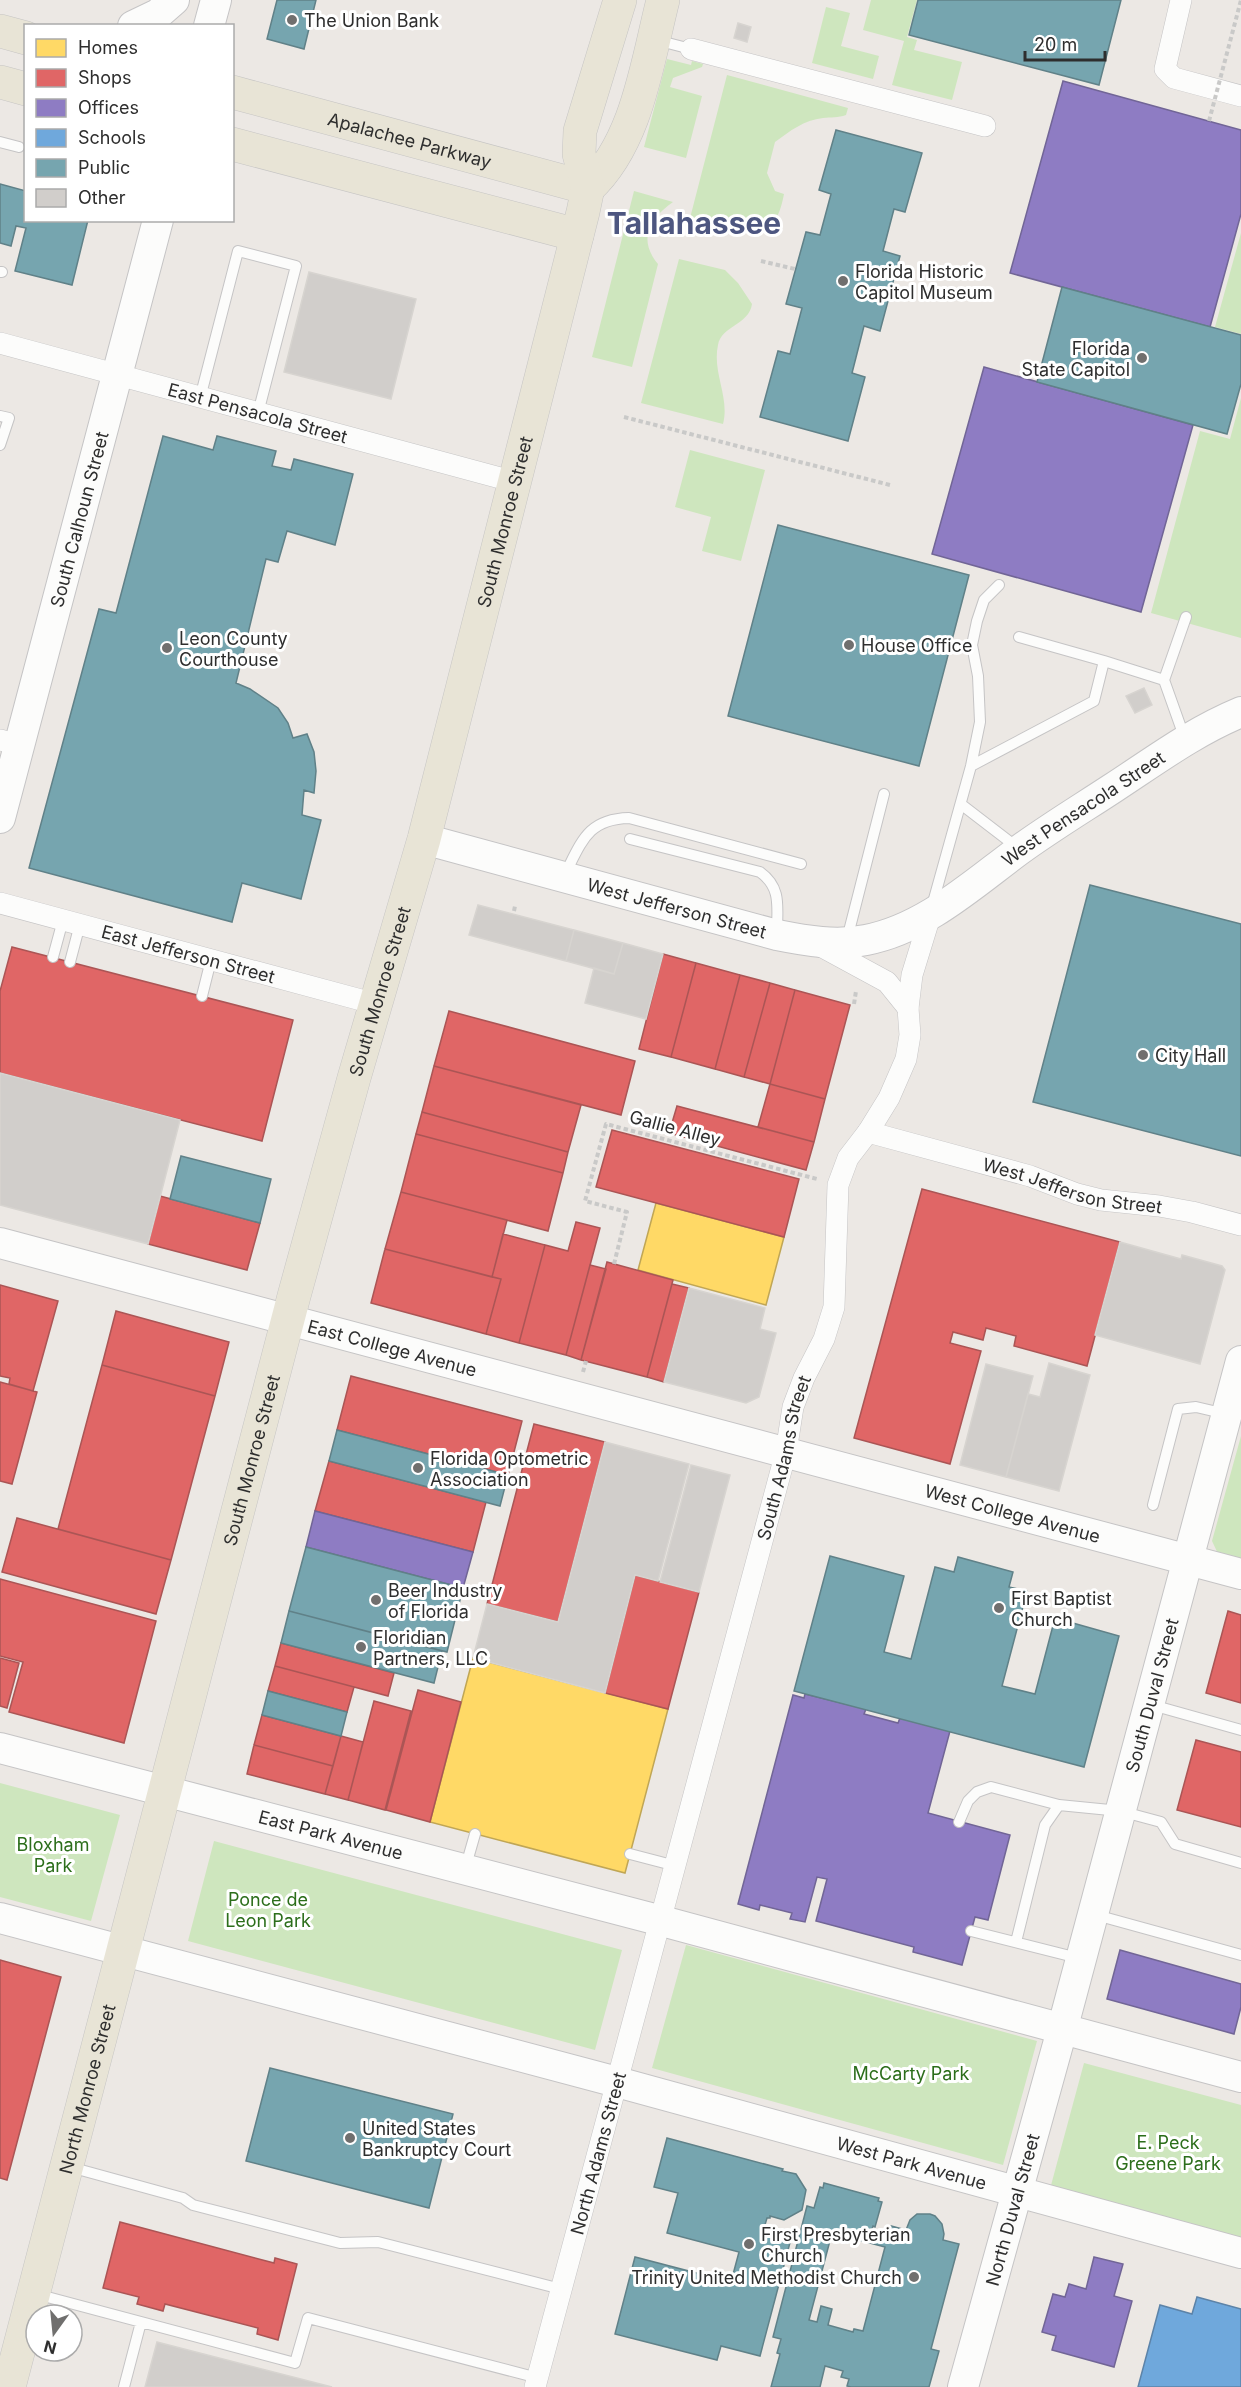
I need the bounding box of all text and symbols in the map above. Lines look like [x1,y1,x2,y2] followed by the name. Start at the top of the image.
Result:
[304,10,439,31] place label: The Union Bank
[285,13,299,27] marker: The Union Bank
[24,24,234,222] legend
[1025,24,1104,62] scale bar
[1034,34,1077,55] text: 20 m
[78,37,138,58] text: Homes
[78,67,132,88] text: Shops
[78,97,139,118] text: Offices
[326,108,494,172] street label: Apalachee Parkway
[78,127,146,148] text: Schools
[78,157,130,178] text: Public
[78,187,126,208] text: Other
[607,205,781,241] district label: Tallahassee
[855,261,993,303] place label: Florida Historic Capitol Museum
[836,274,850,288] marker: Florida Historic Capitol Museum
[1022,338,1130,380] place label: Florida State Capitol
[1135,351,1149,365] marker: Florida State Capitol
[166,378,350,447] street label: East Pensacola Street
[46,429,112,609] street label: South Calhoun Street
[473,434,536,610] street label: South Monroe Street
[179,628,288,670] place label: Leon County Courthouse
[861,635,972,656] place label: House Office
[842,638,856,652] marker: House Office
[160,641,174,655] marker: Leon County Courthouse
[997,746,1168,870] street label: West Pensacola Street
[585,873,769,942] street label: West Jefferson Street
[345,904,414,1079] street label: South Monroe Street
[99,920,277,987] street label: East Jefferson Street
[1155,1045,1226,1066] place label: City Hall
[1136,1048,1150,1062] marker: City Hall
[627,1106,723,1150] street label: Gallie Alley
[981,1153,1164,1217] street label: West Jefferson Street
[305,1315,479,1380] street label: East College Avenue
[219,1372,284,1548] street label: South Monroe Street
[752,1372,815,1542] street label: South Adams Street
[430,1448,589,1490] place label: Florida Optometric Association
[411,1461,425,1475] marker: Florida Optometric Association
[923,1480,1103,1547] street label: West College Avenue
[388,1580,502,1622] place label: Beer Industry of Florida
[1011,1588,1112,1630] place label: First Baptist Church
[369,1593,383,1607] marker: Beer Industry of Florida
[992,1601,1006,1615] marker: First Baptist Church
[1121,1616,1182,1775] street label: South Duval Street
[373,1627,488,1669] place label: Floridian Partners, LLC
[354,1640,368,1654] marker: Floridian Partners, LLC
[256,1806,405,1863] street label: East Park Avenue
[17,1834,89,1876] park label: Bloxham Park
[225,1889,311,1931] park label: Ponce de Leon Park
[55,2002,119,2176] street label: North Monroe Street
[853,2063,970,2084] park label: McCarty Park
[566,2069,630,2237] street label: North Adams Street
[362,2118,511,2160] place label: United States Bankruptcy Court
[343,2131,357,2145] marker: United States Bankruptcy Court
[981,2131,1043,2288] street label: North Duval Street
[834,2132,989,2193] street label: West Park Avenue
[1115,2132,1221,2174] park label: E. Peck Greene Park
[761,2224,911,2266] place label: First Presbyterian Church
[742,2237,756,2251] marker: First Presbyterian Church
[631,2267,902,2288] place label: Trinity United Methodist Church
[907,2270,921,2284] marker: Trinity United Methodist Church
[24,2303,84,2363] north arrow
[42,2336,59,2359] text: N

